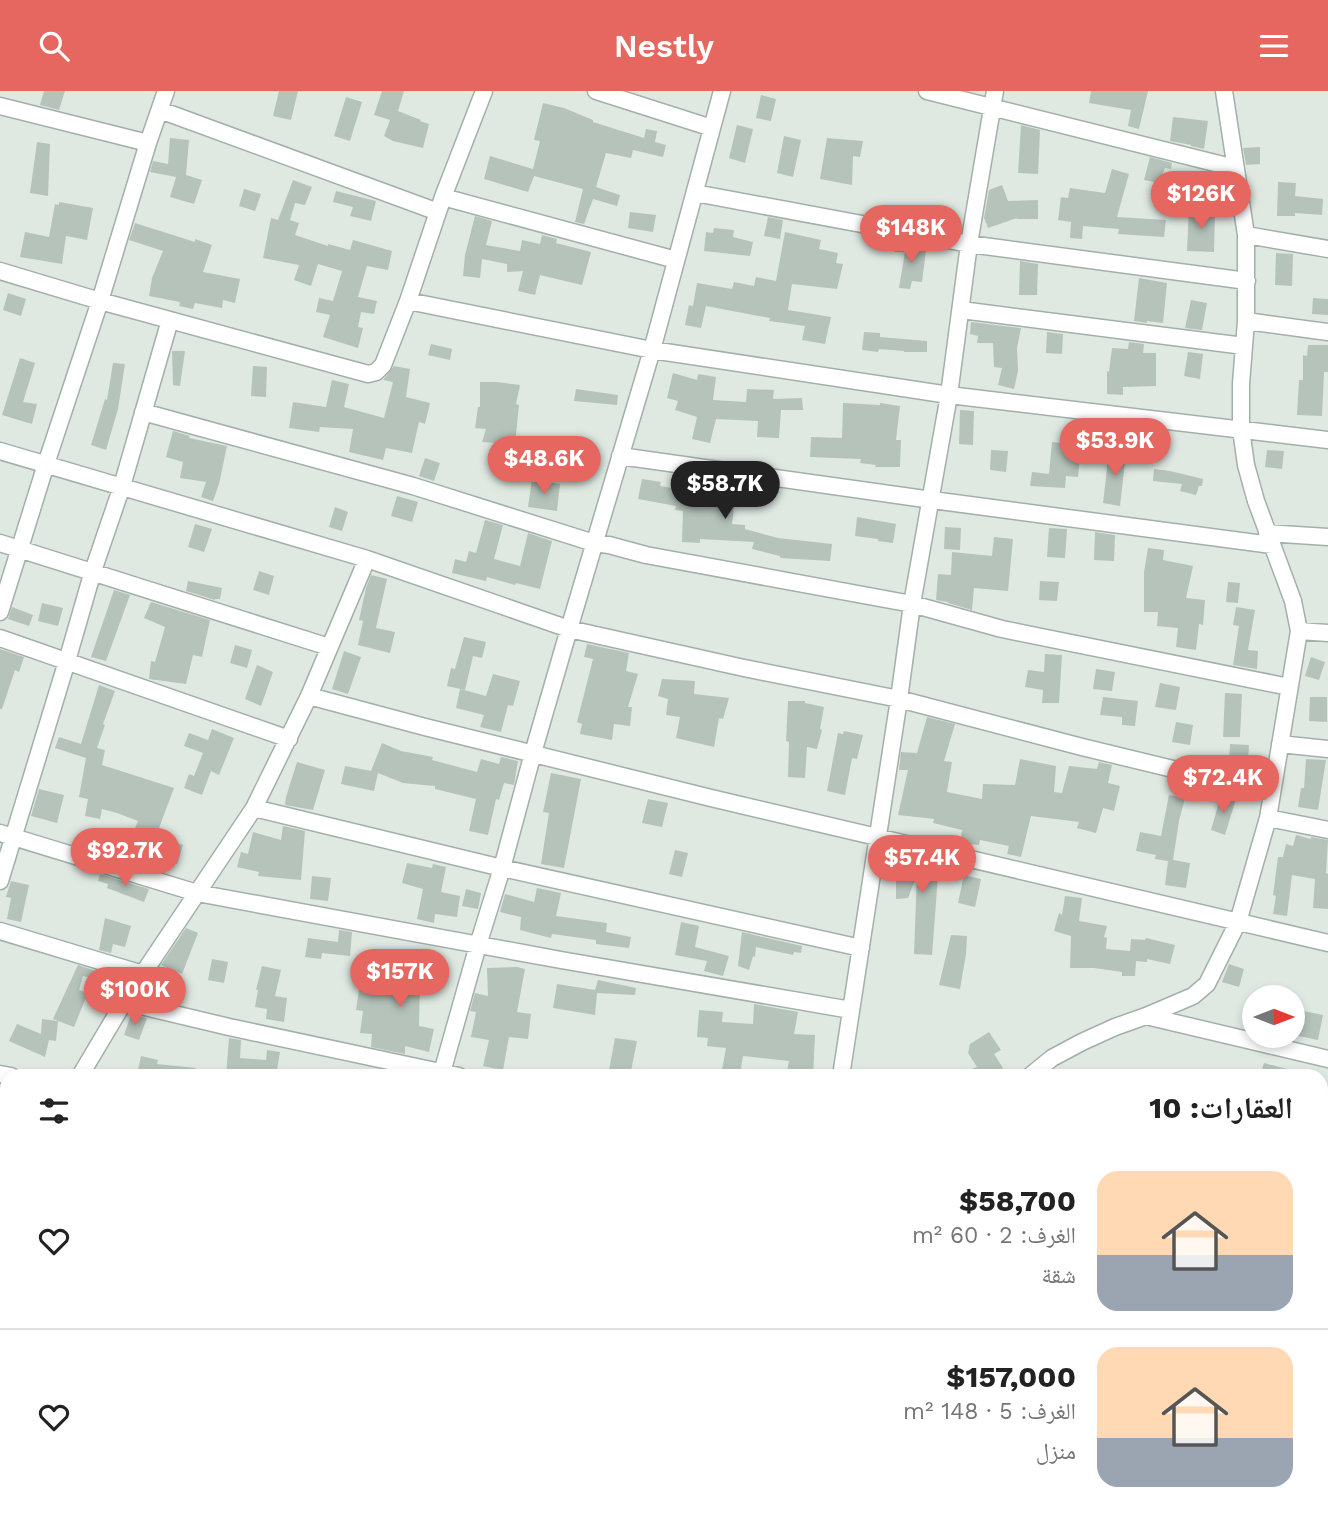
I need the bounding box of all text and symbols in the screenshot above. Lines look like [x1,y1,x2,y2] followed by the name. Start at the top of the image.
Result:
[35,27,73,65] icon: search
[614,27,714,65] text: Nestly
[1255,27,1293,65] icon: menu
[1152,171,1250,231] pin: $126K
[1167,180,1235,207] text: $126K
[862,205,960,265] pin: $148K
[876,214,946,241] text: $148K
[1058,419,1172,478] pin: $53.9K
[1076,427,1154,454] text: $53.9K
[487,437,601,496] pin: $48.6K
[504,445,584,472] text: $48.6K
[668,461,782,521] pin: $58.7K
[687,470,763,497] text: $58.7K
[1166,755,1280,815] pin: $72.4K
[1183,764,1263,791] text: $72.4K
[68,829,182,888] pin: $92.7K
[865,835,979,895] pin: $57.4K
[87,837,163,864] text: $92.7K
[884,844,960,871] text: $57.4K
[351,949,449,1009] pin: $157K
[366,958,434,985] text: $157K
[86,967,184,1027] pin: $100K
[100,976,170,1003] text: $100K
[1242,985,1306,1048] north arrow
[1242,985,1305,1048] map controls
[1149,1090,1293,1125] text: العقارات: 10
[35,1092,73,1130] icon: filters
[959,1183,1076,1218] text: $58,700
[1153,1199,1237,1283] icon: home
[35,1222,73,1260] icon: heart
[912,1222,1076,1249] text: الغرف: 2 · 60 m²
[1042,1262,1076,1289] text: شقة
[946,1359,1076,1394] text: $157,000
[1153,1375,1237,1459] icon: home
[35,1398,73,1436] icon: heart
[903,1398,1076,1425] text: الغرف: 5 · 148 m²
[1036,1438,1076,1465] text: منزل

